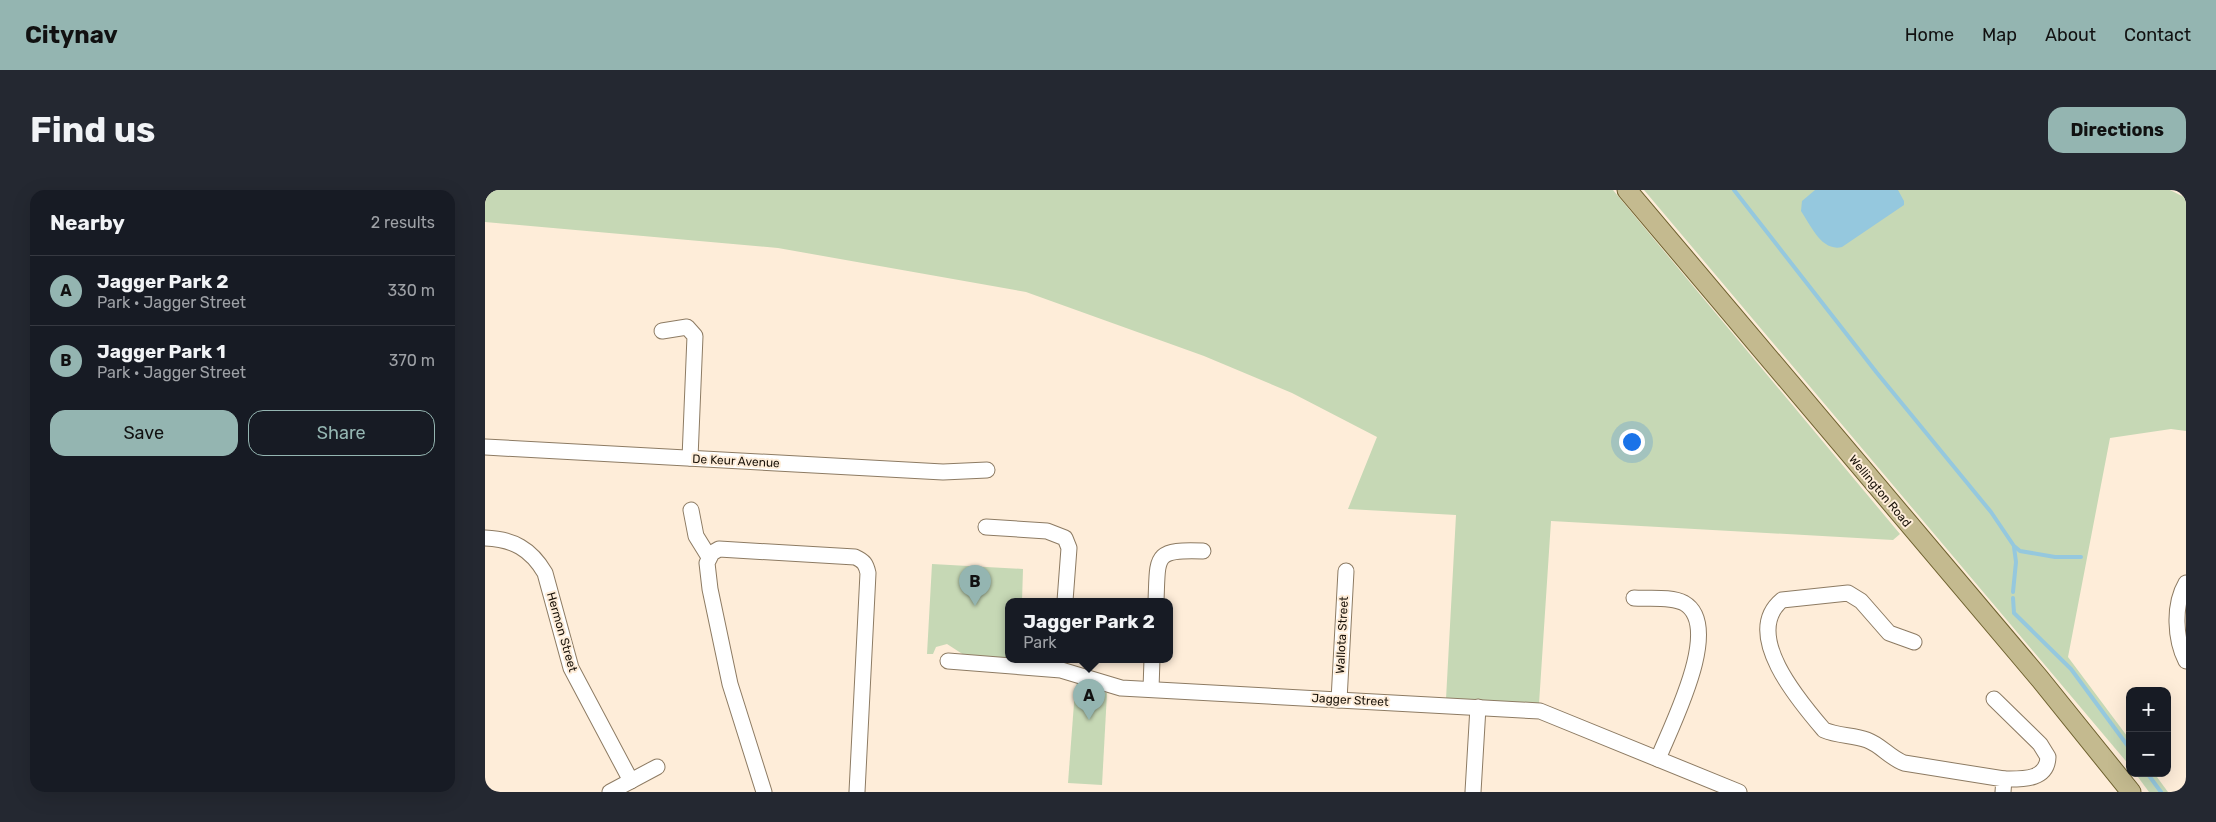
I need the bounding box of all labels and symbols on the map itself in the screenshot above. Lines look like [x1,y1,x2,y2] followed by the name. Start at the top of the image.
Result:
[1619,429,1645,455] your location
[692,452,780,470] street label: De Keur Avenue
[1846,452,1914,530] street label: Wellington Road
[959,565,991,606] pin: B
[544,591,580,674] street label: Hermon Street
[1333,596,1351,674] street label: Wallota Street
[1073,679,1105,720] pin: A
[1311,691,1389,709] street label: Jagger Street

